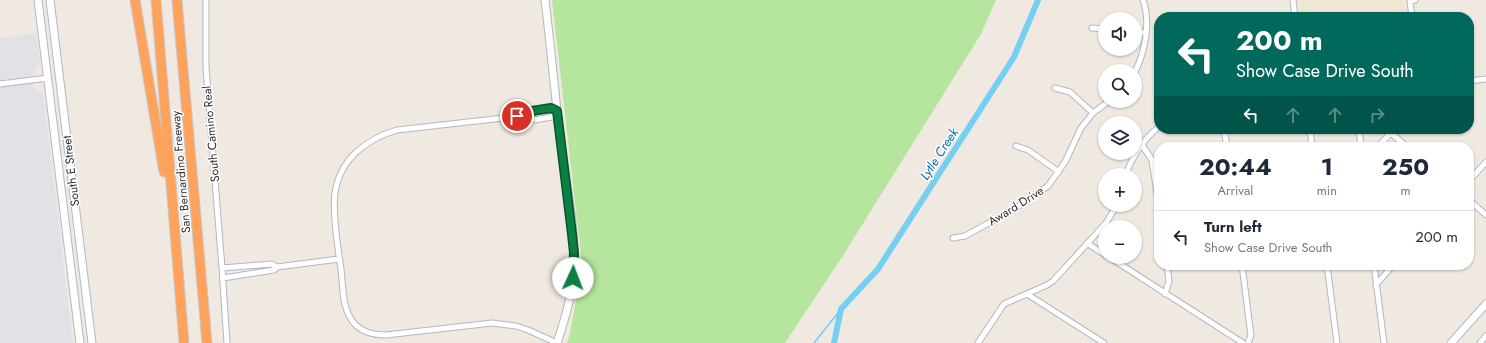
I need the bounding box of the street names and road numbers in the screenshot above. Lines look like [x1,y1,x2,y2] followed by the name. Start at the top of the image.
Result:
[198,85,224,183] street label: South Camino Real
[167,109,195,234] street label: San Bernardino Freeway
[58,135,84,207] street label: South E Street
[985,182,1047,230] street label: Award Drive

